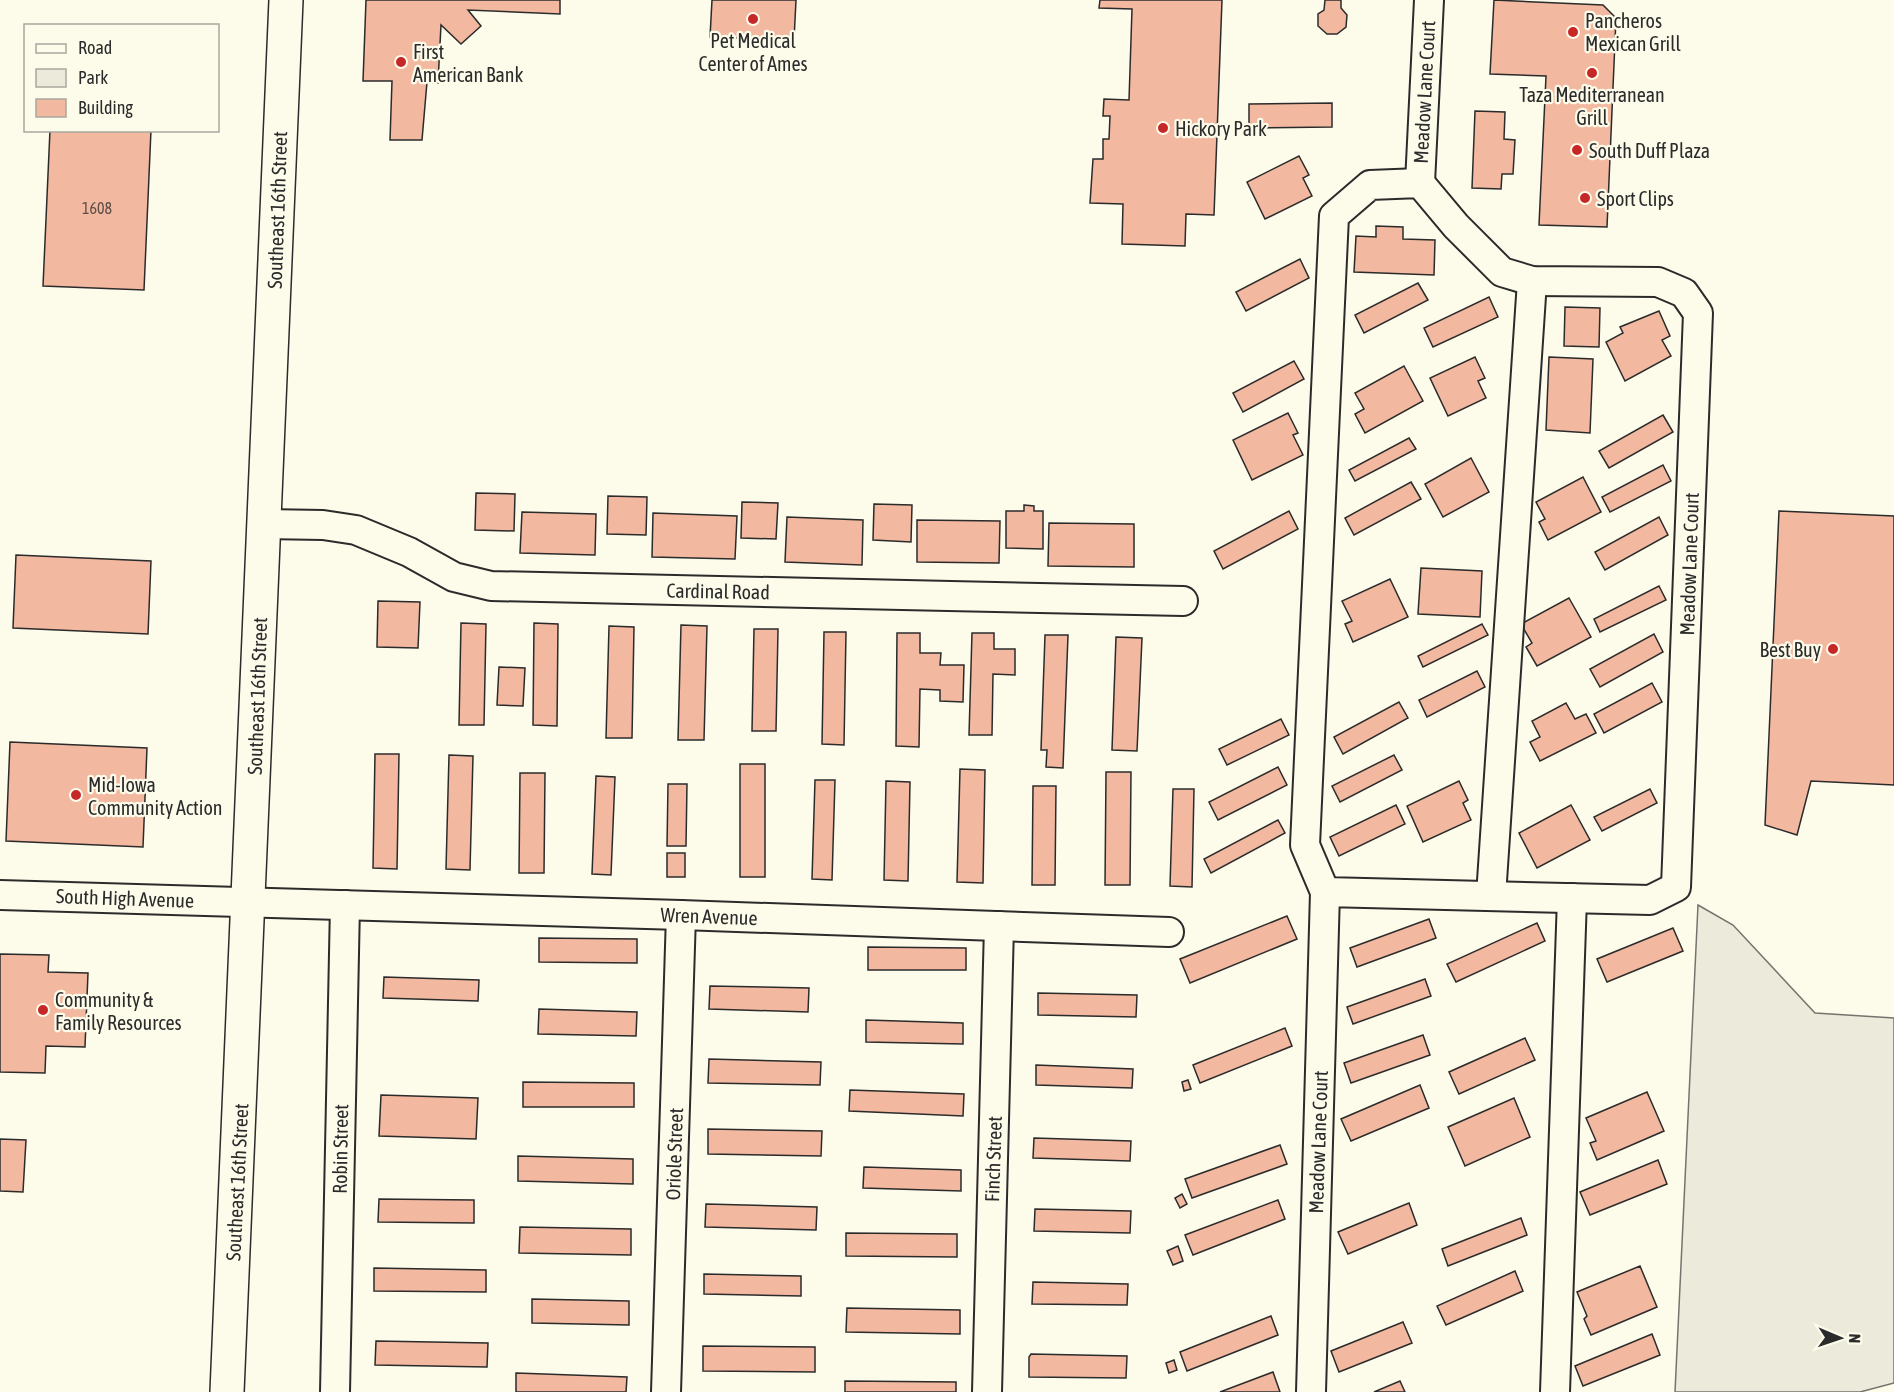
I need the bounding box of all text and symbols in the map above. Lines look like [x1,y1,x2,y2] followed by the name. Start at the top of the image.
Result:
[1585,9,1681,55] place label: Pancheros Mexican Grill
[746,12,760,26] marker: Pet Medical Center of Ames
[1409,20,1439,164] street label: Meadow Lane Court
[24,24,219,132] legend
[1566,25,1580,39] marker: Pancheros Mexican Grill
[698,29,808,75] place label: Pet Medical Center of Ames
[78,37,112,58] text: Road
[413,40,523,86] place label: First American Bank
[394,55,408,69] marker: First American Bank
[1585,66,1599,80] marker: Taza Mediterranean Grill
[78,67,108,88] text: Park
[1519,83,1665,129] place label: Taza Mediterranean Grill
[78,97,133,118] text: Building
[1175,117,1267,140] place label: Hickory Park
[1156,121,1170,135] marker: Hickory Park
[263,131,291,289] street label: Southeast 16th Street
[1589,139,1710,162] place label: South Duff Plaza
[1570,143,1584,157] marker: South Duff Plaza
[1597,187,1674,210] place label: Sport Clips
[1578,191,1592,205] marker: Sport Clips
[82,199,112,217] house number: 1608
[1675,492,1703,636] street label: Meadow Lane Court
[666,579,770,603] street label: Cardinal Road
[243,617,271,775] street label: Southeast 16th Street
[1760,638,1821,661] place label: Best Buy
[1826,642,1840,656] marker: Best Buy
[88,773,223,819] place label: Mid-Iowa Community Action
[69,788,83,802] marker: Mid-Iowa Community Action
[56,884,194,912] street label: South High Avenue
[660,903,758,929] street label: Wren Avenue
[55,988,182,1034] place label: Community & Family Resources
[36,1003,50,1017] marker: Community & Family Resources
[1304,1070,1332,1214] street label: Meadow Lane Court
[221,1102,253,1261] street label: Southeast 16th Street
[328,1104,352,1194] street label: Robin Street
[661,1107,687,1201] street label: Oriole Street
[980,1115,1006,1202] street label: Finch Street
[1810,1308,1870,1368] north arrow
[1846,1333,1864,1344] text: N

